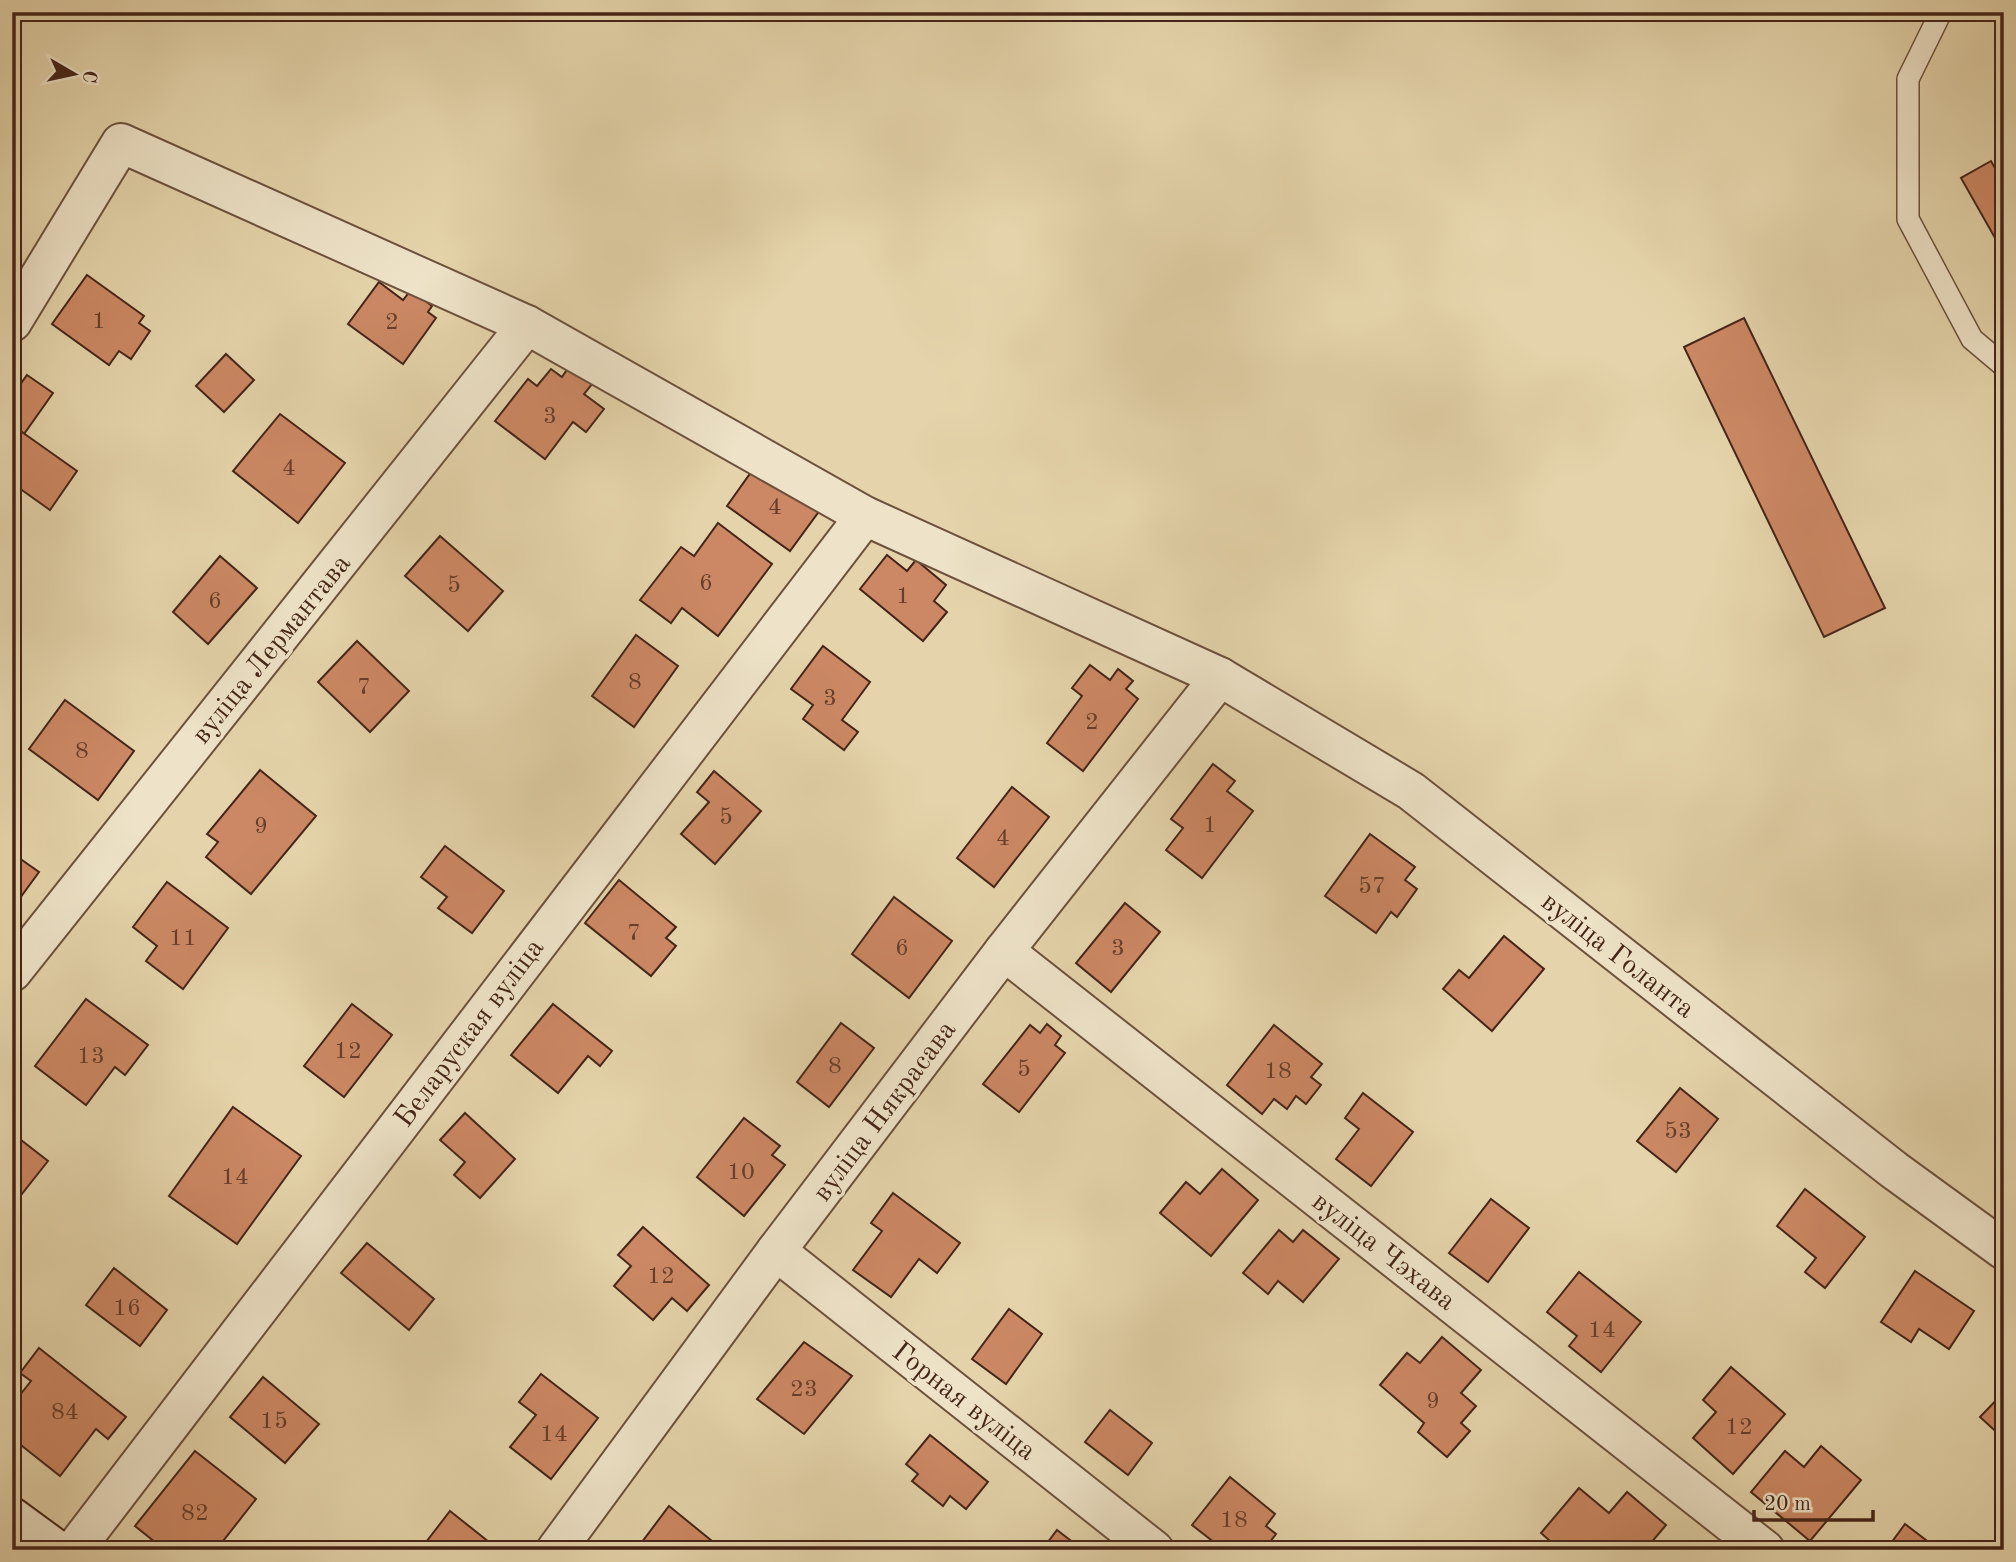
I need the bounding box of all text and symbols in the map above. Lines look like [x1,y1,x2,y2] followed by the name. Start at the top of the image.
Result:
[38,38,108,108] north arrow
[78,69,99,84] text: С
[92,310,106,334] house number: 1
[385,311,399,335] house number: 2
[543,405,557,429] house number: 3
[282,457,296,481] house number: 4
[768,496,782,520] house number: 4
[188,550,357,750] street label: вуліца Лермантава
[699,572,713,596] house number: 6
[447,574,461,598] house number: 5
[896,585,910,609] house number: 1
[208,590,222,614] house number: 6
[628,671,642,695] house number: 8
[357,676,371,700] house number: 7
[823,687,837,711] house number: 3
[1085,711,1099,735] house number: 2
[75,740,89,764] house number: 8
[719,806,733,830] house number: 5
[1203,814,1217,838] house number: 1
[254,815,268,839] house number: 9
[996,827,1010,851] house number: 4
[1358,875,1386,899] house number: 57
[1535,888,1699,1025] street label: вуліца Голанта
[627,922,641,946] house number: 7
[169,927,197,951] house number: 11
[391,934,550,1133] street label: Беларуская вуліца
[895,937,909,961] house number: 6
[1111,937,1125,961] house number: 3
[809,1016,962,1207] street label: вуліца Някрасава
[334,1040,362,1064] house number: 12
[77,1045,105,1069] house number: 13
[828,1055,842,1079] house number: 8
[1017,1058,1031,1082] house number: 5
[1264,1060,1292,1084] house number: 18
[1664,1120,1692,1144] house number: 53
[727,1161,755,1185] house number: 10
[221,1166,249,1190] house number: 14
[1306,1188,1460,1317] street label: вуліца Чэхава
[647,1265,675,1289] house number: 12
[113,1297,141,1321] house number: 16
[1588,1319,1616,1343] house number: 14
[886,1338,1040,1467] street label: Горная вуліца
[790,1378,818,1402] house number: 23
[1426,1390,1440,1414] house number: 9
[51,1401,79,1425] house number: 84
[260,1410,288,1434] house number: 15
[1725,1416,1753,1440] house number: 12
[540,1423,568,1447] house number: 14
[1754,1478,1872,1522] scale bar
[1764,1494,1811,1515] text: 20 m
[181,1502,209,1526] house number: 82
[1220,1509,1248,1533] house number: 18

